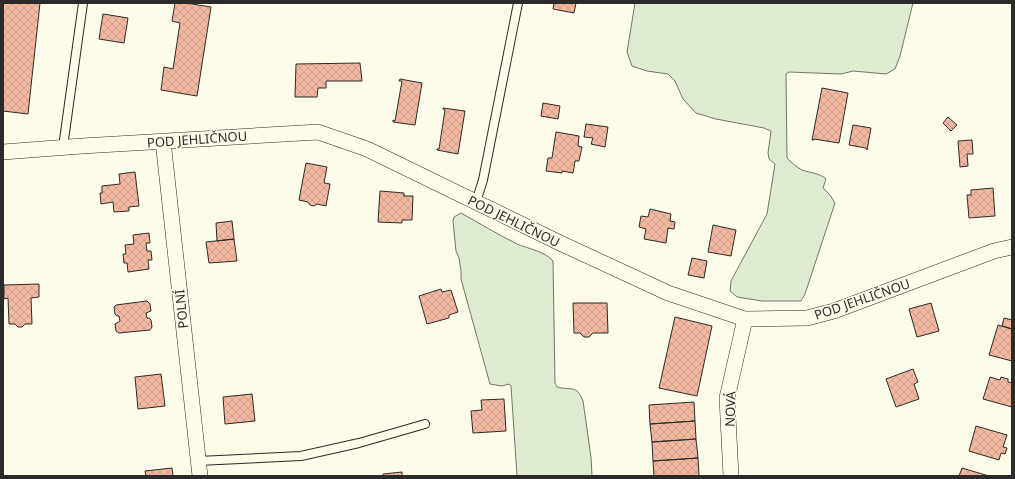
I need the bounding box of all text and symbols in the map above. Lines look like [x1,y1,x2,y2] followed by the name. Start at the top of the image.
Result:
[146,127,248,151] street label: POD JEHLIČNOU
[465,191,563,251] street label: POD JEHLIČNOU
[812,274,912,324] street label: POD JEHLIČNOU
[170,288,192,329] street label: POLNÍ
[720,390,740,427] street label: NOVÁ

